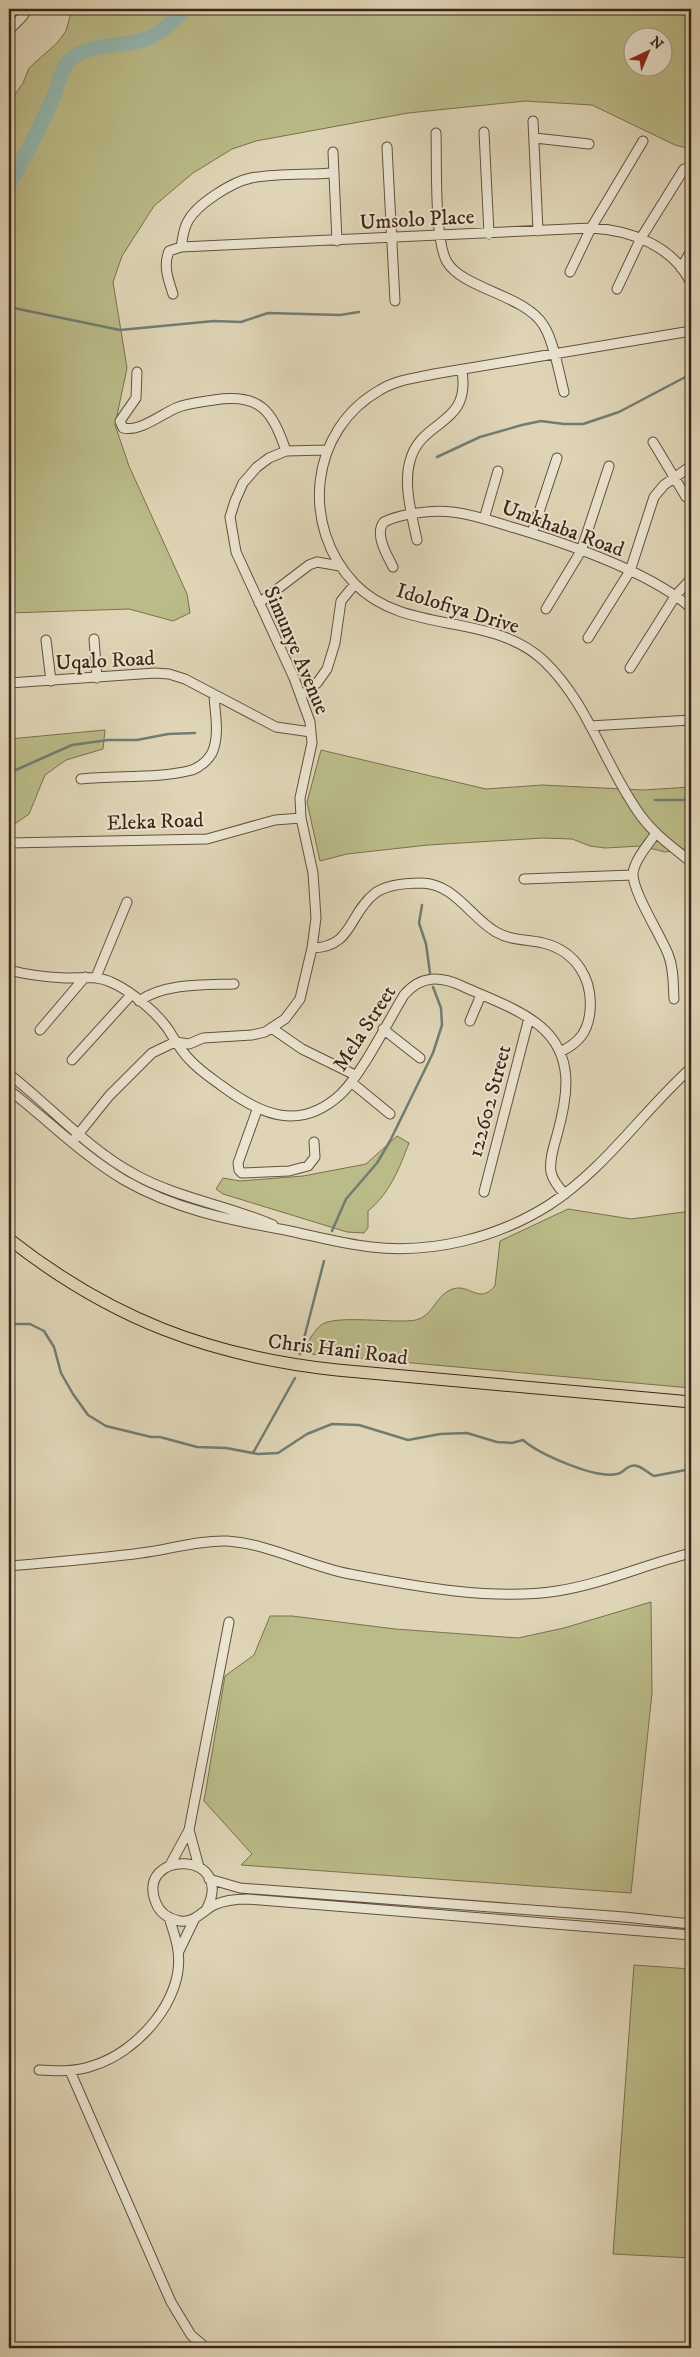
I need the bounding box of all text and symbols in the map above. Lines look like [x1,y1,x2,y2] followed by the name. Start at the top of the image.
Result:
[622,28,672,78] north arrow
[646,33,667,54] text: N
[359,204,475,236] street label: Umsolo Place
[498,495,628,563] street label: Umkhaba Road
[393,578,523,640] street label: Idolofiya Drive
[257,582,335,719] street label: Simunye Avenue
[55,645,156,677] street label: Uqalo Road
[106,807,205,837] street label: Eleka Road
[328,981,402,1076] street label: Mela Street
[463,1042,517,1160] street label: 122602 Street
[266,1329,410,1372] street label: Chris Hani Road

